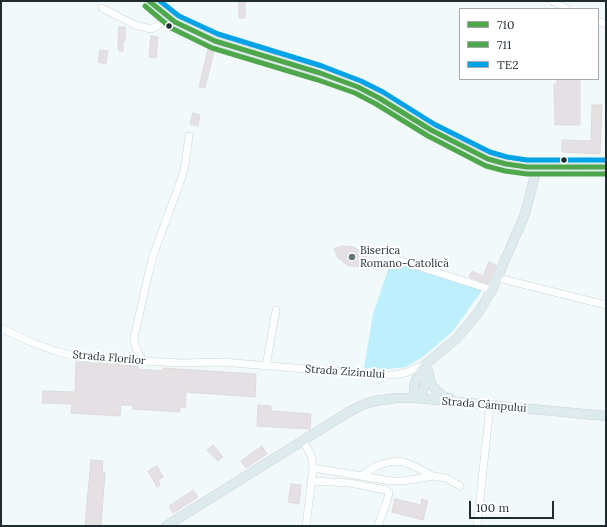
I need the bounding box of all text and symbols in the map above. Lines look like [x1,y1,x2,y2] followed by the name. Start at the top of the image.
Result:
[459,8,599,80] legend
[497,17,514,32] text: 710
[164,21,174,31] unlabelled marker
[497,37,511,52] text: 711
[497,57,519,72] text: TE2
[559,155,569,165] unlabelled marker
[360,244,449,270] place label: Biserica Romano-Catolică
[347,252,357,262] marker: Biserica Romano-Catolică
[72,348,146,368] street label: Strada Florilor
[304,363,386,381] street label: Strada Zizinului
[441,395,527,415] street label: Strada Câmpului
[471,493,556,519] scale bar
[476,500,509,515] text: 100 m

